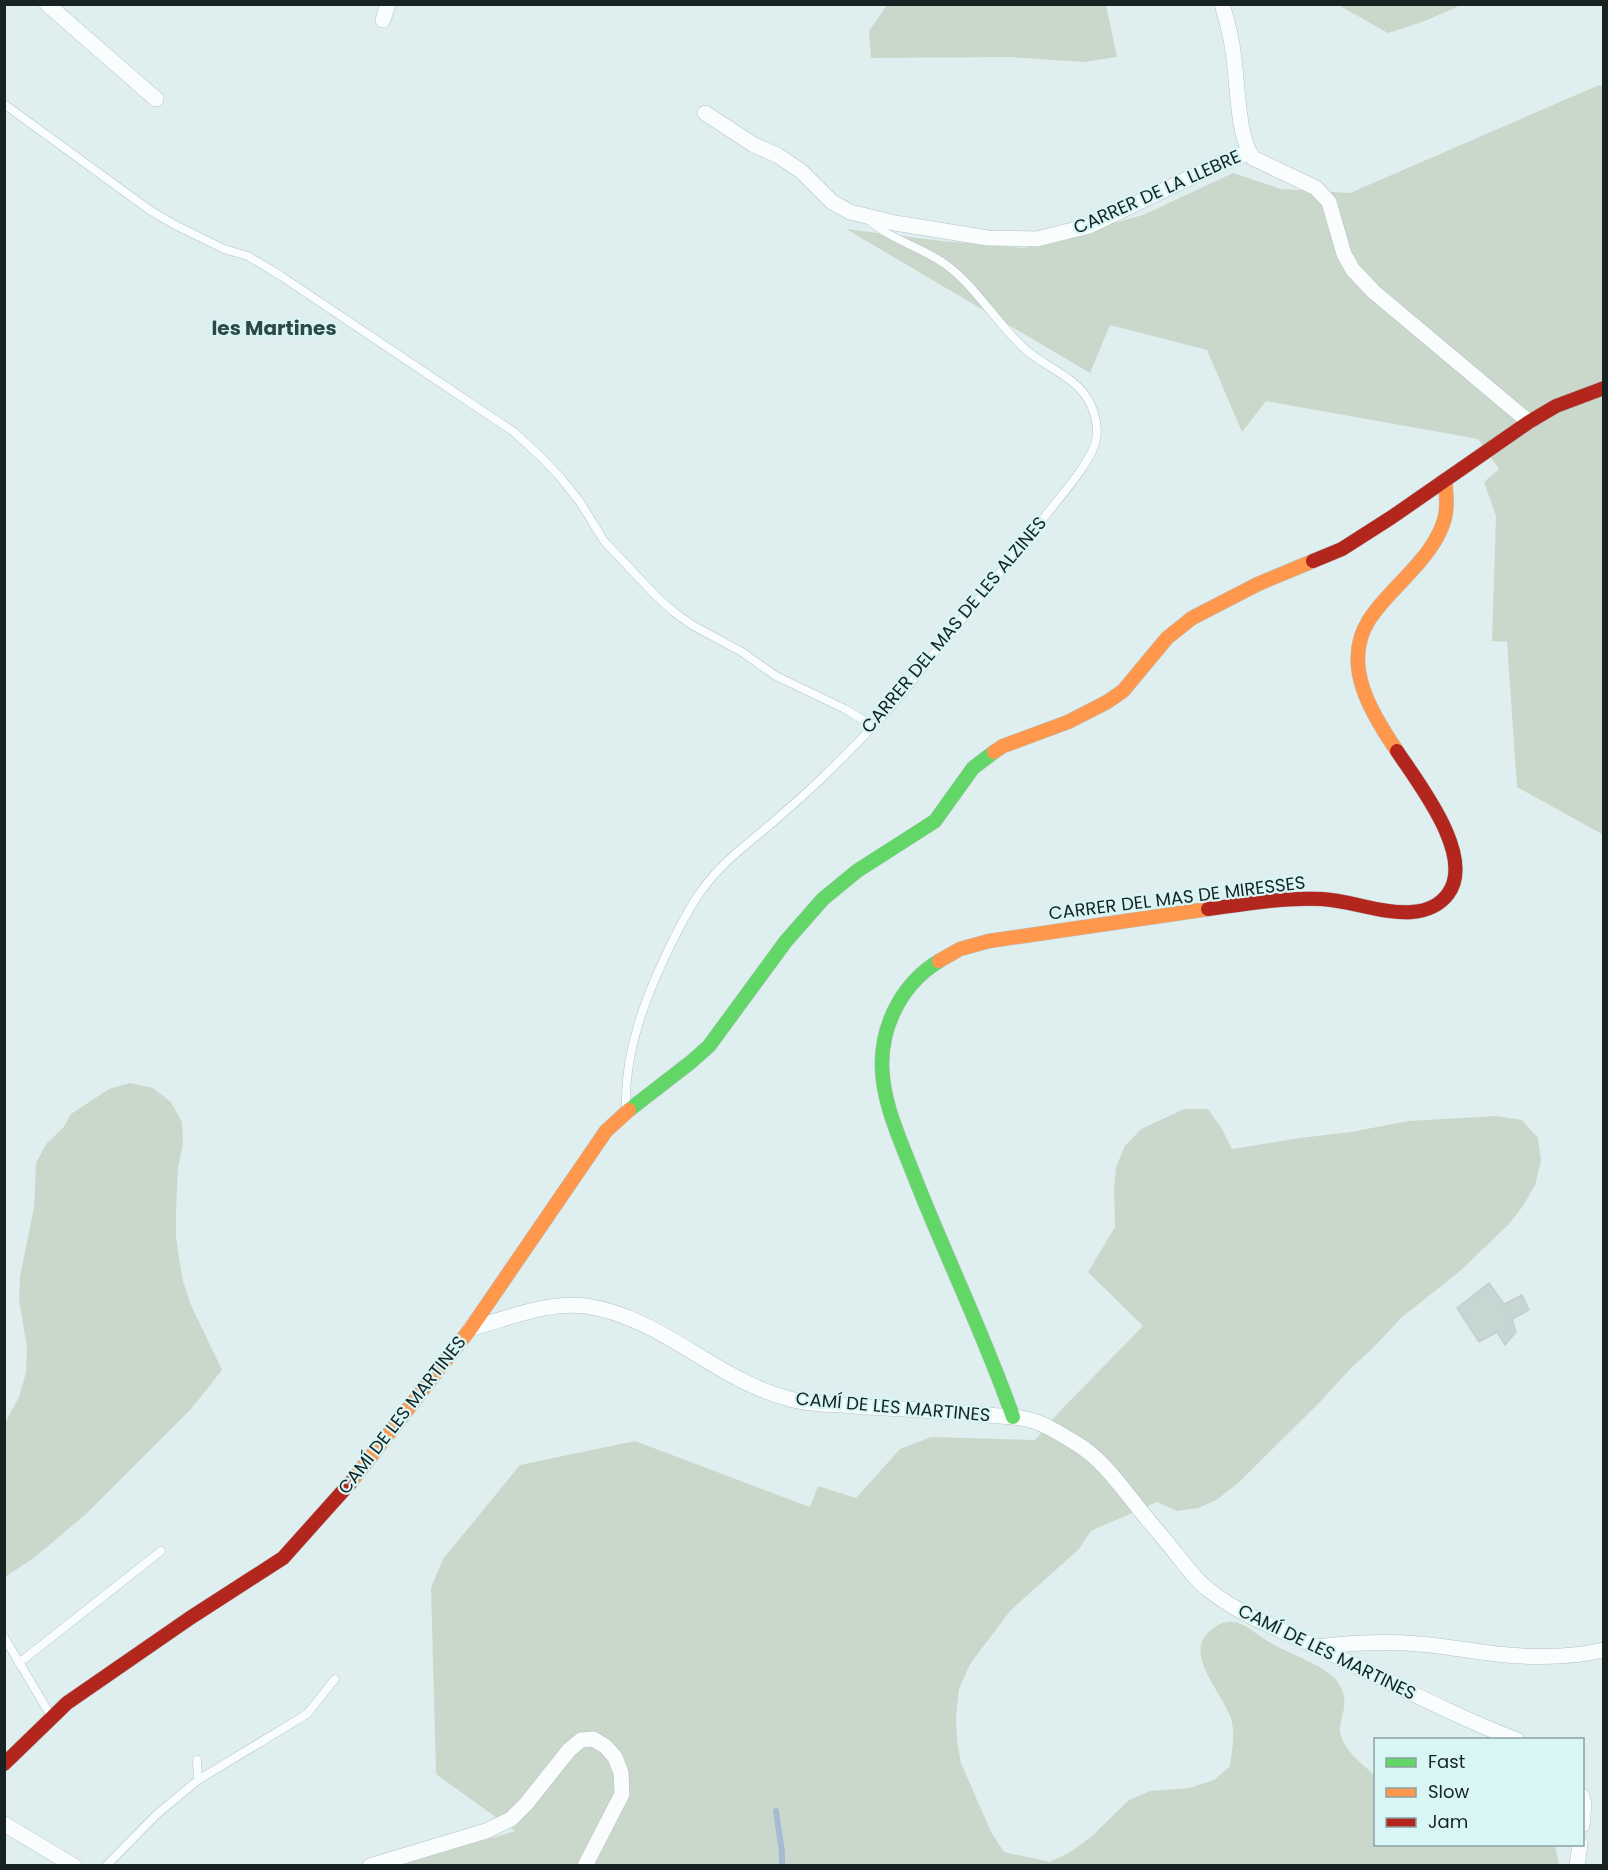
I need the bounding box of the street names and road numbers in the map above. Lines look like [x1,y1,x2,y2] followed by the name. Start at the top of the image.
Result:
[1069,143,1244,240] street label: CARRER DE LA LLEBRE
[855,511,1052,738] street label: CARRER DEL MAS DE LES ALZINES
[1047,869,1307,926] street label: CARRER DEL MAS DE MIRESSES
[332,1330,472,1499] street label: CAMÍ DE LES MARTINES
[795,1386,991,1427] street label: CAMÍ DE LES MARTINES
[1234,1598,1420,1706] street label: CAMÍ DE LES MARTINES

